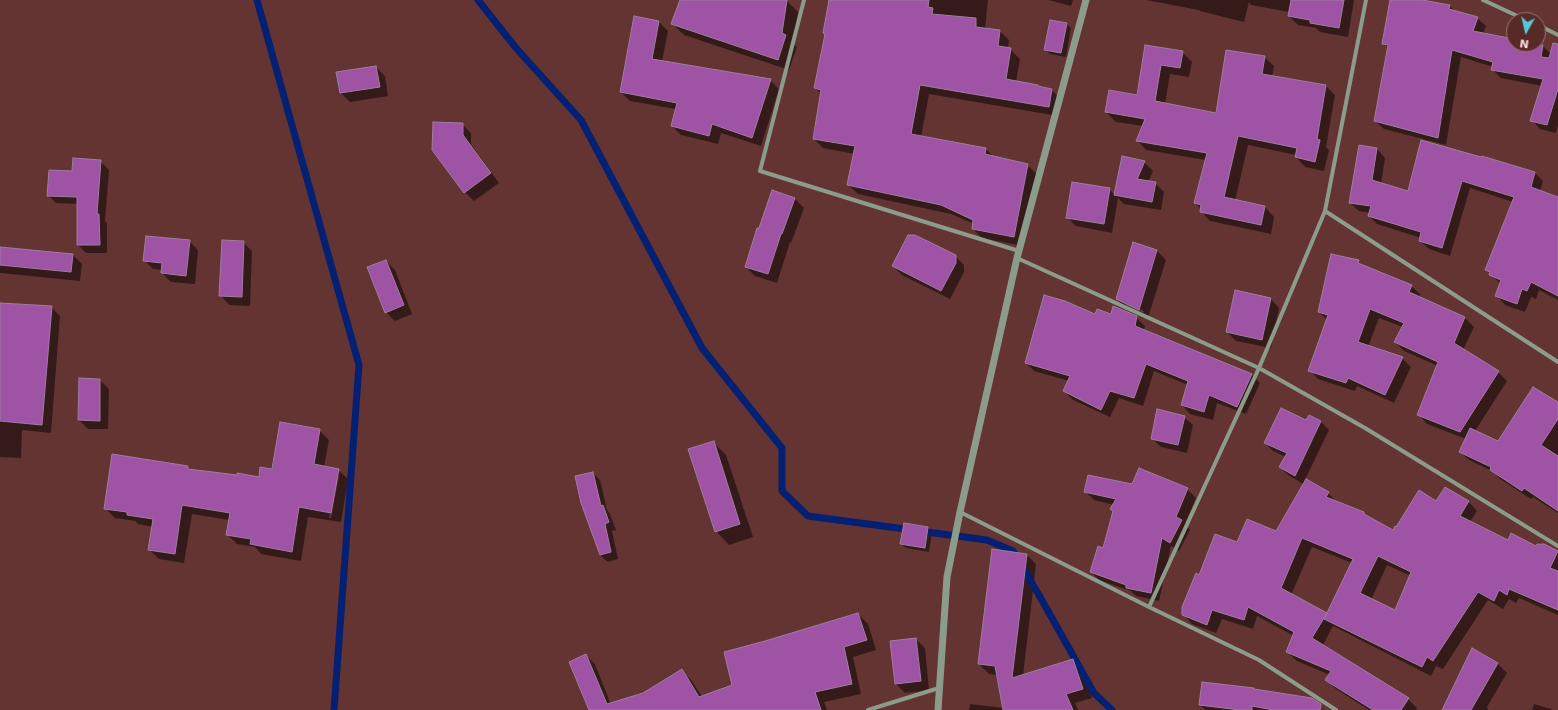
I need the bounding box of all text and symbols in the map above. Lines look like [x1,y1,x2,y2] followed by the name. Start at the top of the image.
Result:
[1506,12,1546,52] north arrow
[1519,36,1530,50] text: N

